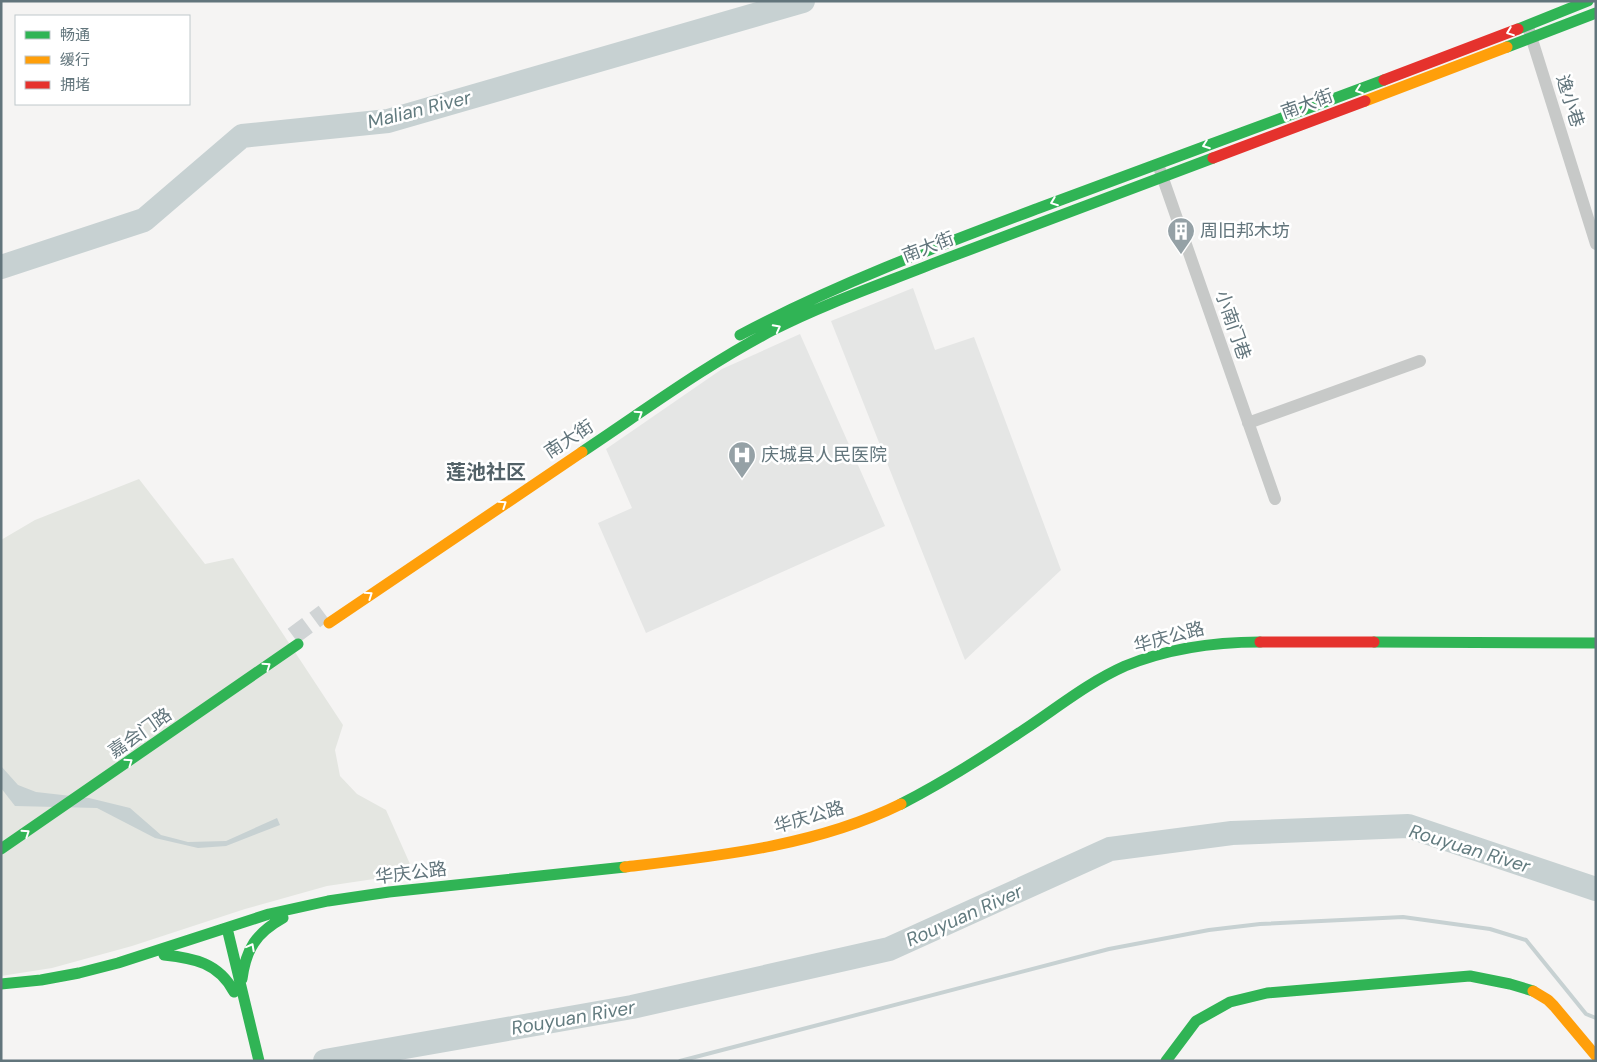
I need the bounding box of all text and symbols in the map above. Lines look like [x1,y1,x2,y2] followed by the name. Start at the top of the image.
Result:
[15,15,190,105] legend
[60,25,90,45] text: 畅通
[1507,26,1515,36] one-way arrow
[60,50,90,70] text: 缓行
[1551,72,1589,130] street label: 逸小巷
[60,75,90,95] text: 拥堵
[1278,83,1336,125] street label: 南大街
[365,84,474,134] water label: Malian River
[1355,84,1363,94] one-way arrow
[1202,139,1211,149] one-way arrow
[1050,196,1059,207] one-way arrow
[1166,216,1196,255] building icon: 周旧邦木坊
[1200,219,1290,243] place label: 周旧邦木坊
[898,226,958,268] street label: 南大街
[1210,287,1256,363] street label: 小南门巷
[771,325,780,335] one-way arrow
[634,411,643,421] one-way arrow
[540,414,598,464] street label: 南大街
[727,440,757,479] hospital icon: 庆城县人民医院
[761,443,887,467] place label: 庆城县人民医院
[446,459,526,485] district label: 莲池社区
[498,501,507,510] one-way arrow
[363,592,373,601] one-way arrow
[1131,616,1207,658] street label: 华庆公路
[261,663,271,672] one-way arrow
[104,703,176,763] street label: 嘉会门路
[123,759,133,768] one-way arrow
[771,796,847,838] street label: 华庆公路
[1406,818,1534,879] water label: Rouyuan River
[20,830,30,839] one-way arrow
[374,857,448,889] street label: 华庆公路
[902,878,1027,952] water label: Rouyuan River
[245,943,255,952] one-way arrow
[509,994,638,1041] water label: Rouyuan River

